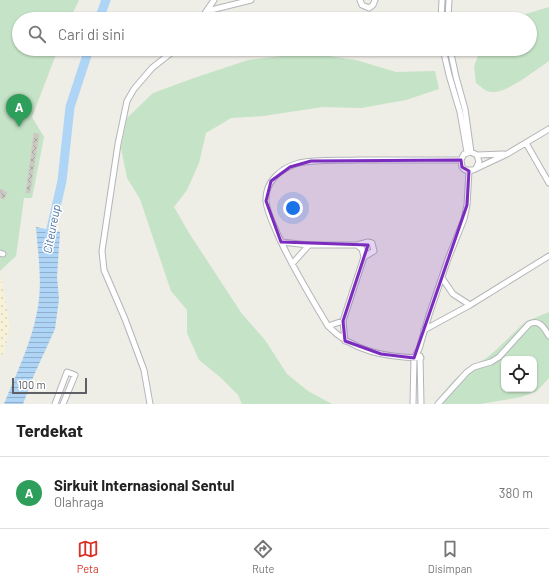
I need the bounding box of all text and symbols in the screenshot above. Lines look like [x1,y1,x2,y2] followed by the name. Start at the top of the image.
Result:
[12,12,537,56] search box
[26,23,48,45] icon: search
[58,25,125,43] text: Cari di sini
[6,94,32,127] pin: A
[283,198,303,218] your location
[39,203,63,254] water label: Citeureup
[501,356,537,392] map controls
[501,356,537,392] button: locate
[12,376,87,395] scale bar
[18,378,46,391] text: 100 m
[16,420,83,440] text: Terdekat
[54,476,234,494] text: Sirkuit Internasional Sentul
[25,485,33,501] text: A
[499,485,533,501] text: 380 m
[54,494,104,510] text: Olahraga
[77,538,99,575] tab: Peta
[252,538,274,575] tab: Rute
[428,538,472,575] tab: Disimpan

